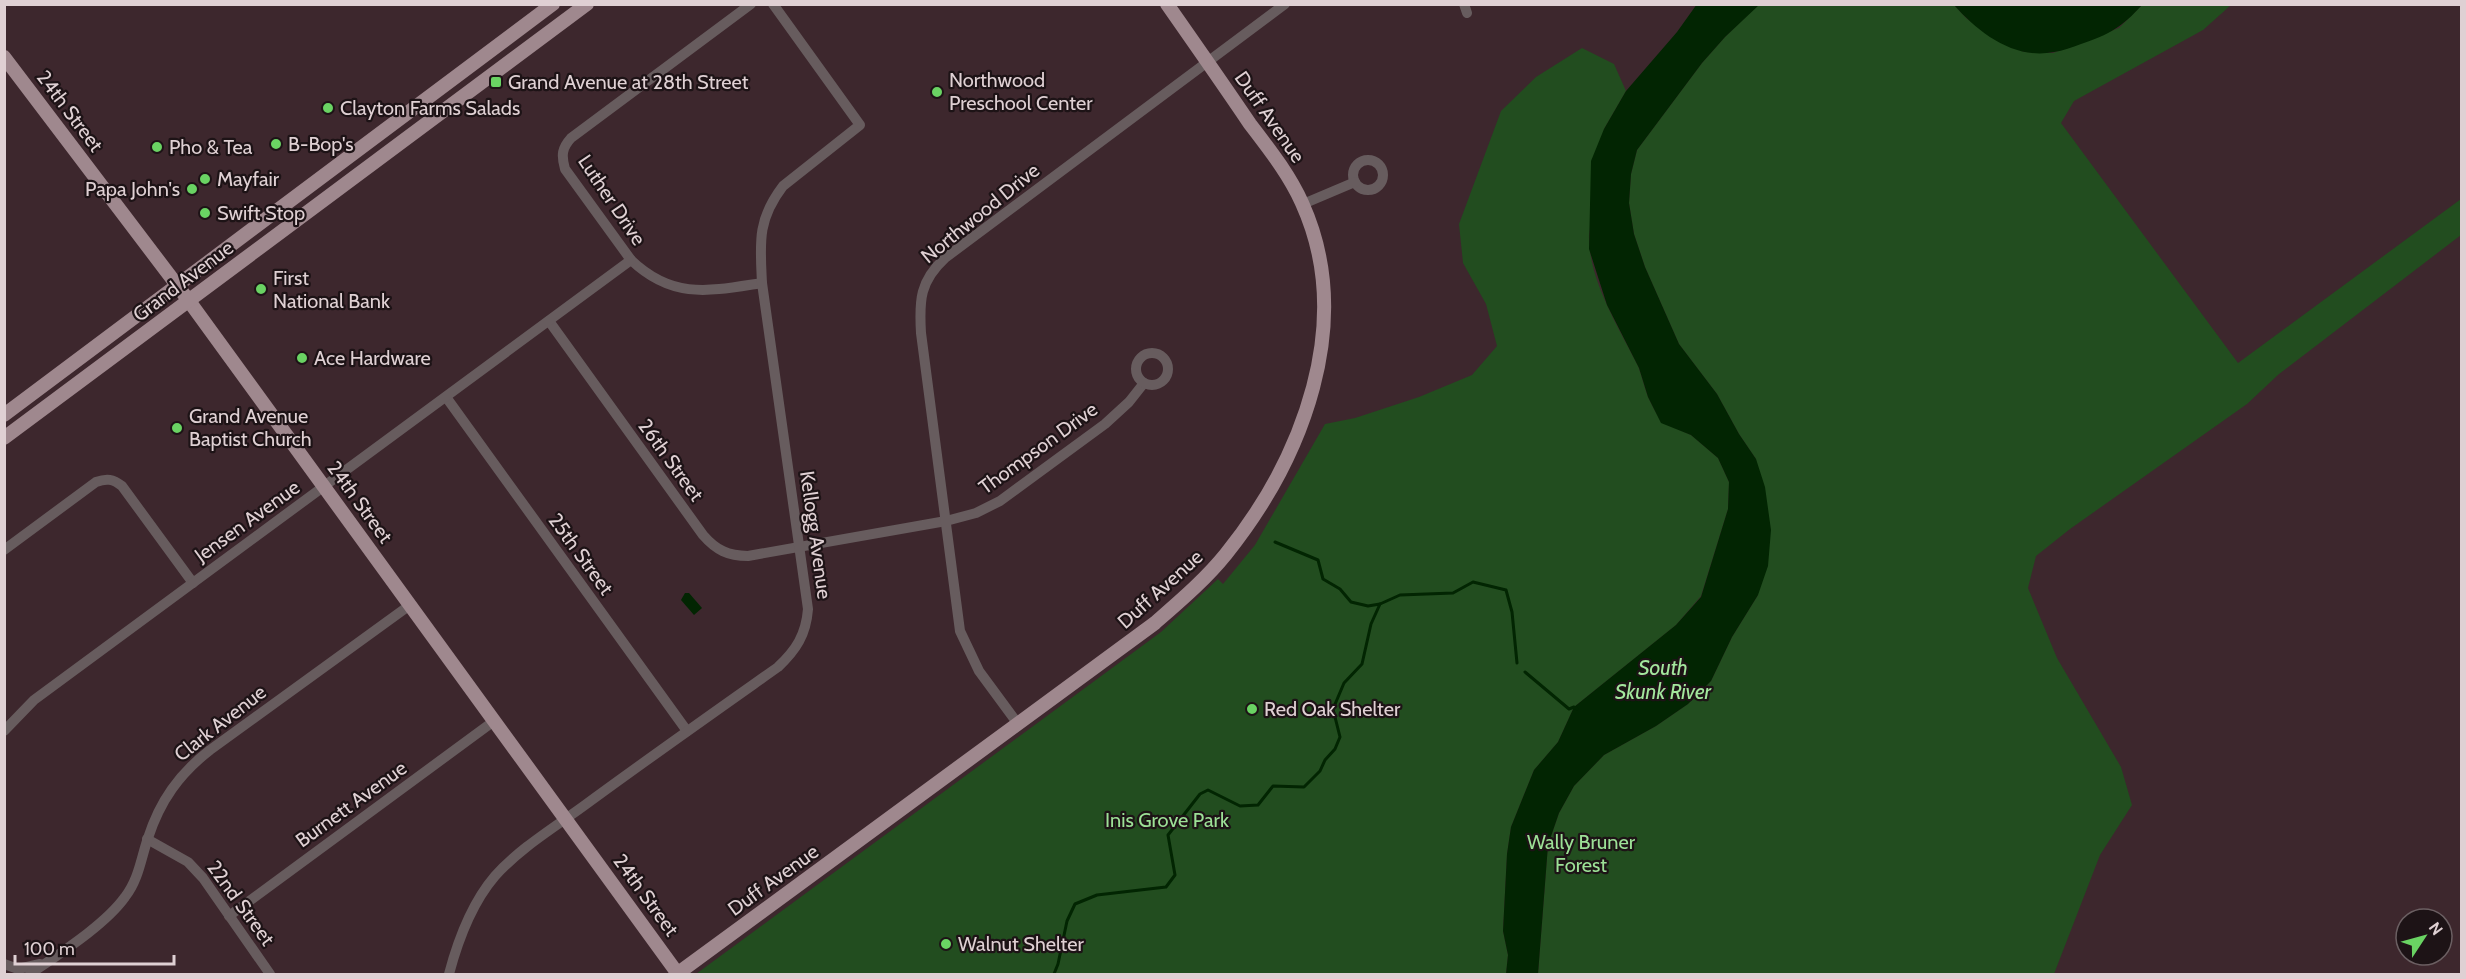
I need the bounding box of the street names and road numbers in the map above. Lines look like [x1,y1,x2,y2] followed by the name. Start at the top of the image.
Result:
[32,66,108,157] street label: 24th Street
[1230,67,1310,167] street label: Duff Avenue
[573,150,651,250] street label: Luther Drive
[916,158,1044,268] street label: Northwood Drive
[128,236,238,326] street label: Grand Avenue
[974,397,1102,499] street label: Thompson Drive
[633,414,709,506] street label: 26th Street
[322,456,398,548] street label: 24th Street
[795,469,837,601] street label: Kellogg Avenue
[189,475,304,568] street label: Jensen Avenue
[543,509,619,600] street label: 25th Street
[1113,545,1207,633] street label: Duff Avenue
[169,680,271,766] street label: Clark Avenue
[291,756,411,852] street label: Burnett Avenue
[723,839,823,921] street label: Duff Avenue
[608,849,684,941] street label: 24th Street
[202,856,280,950] street label: 22nd Street

